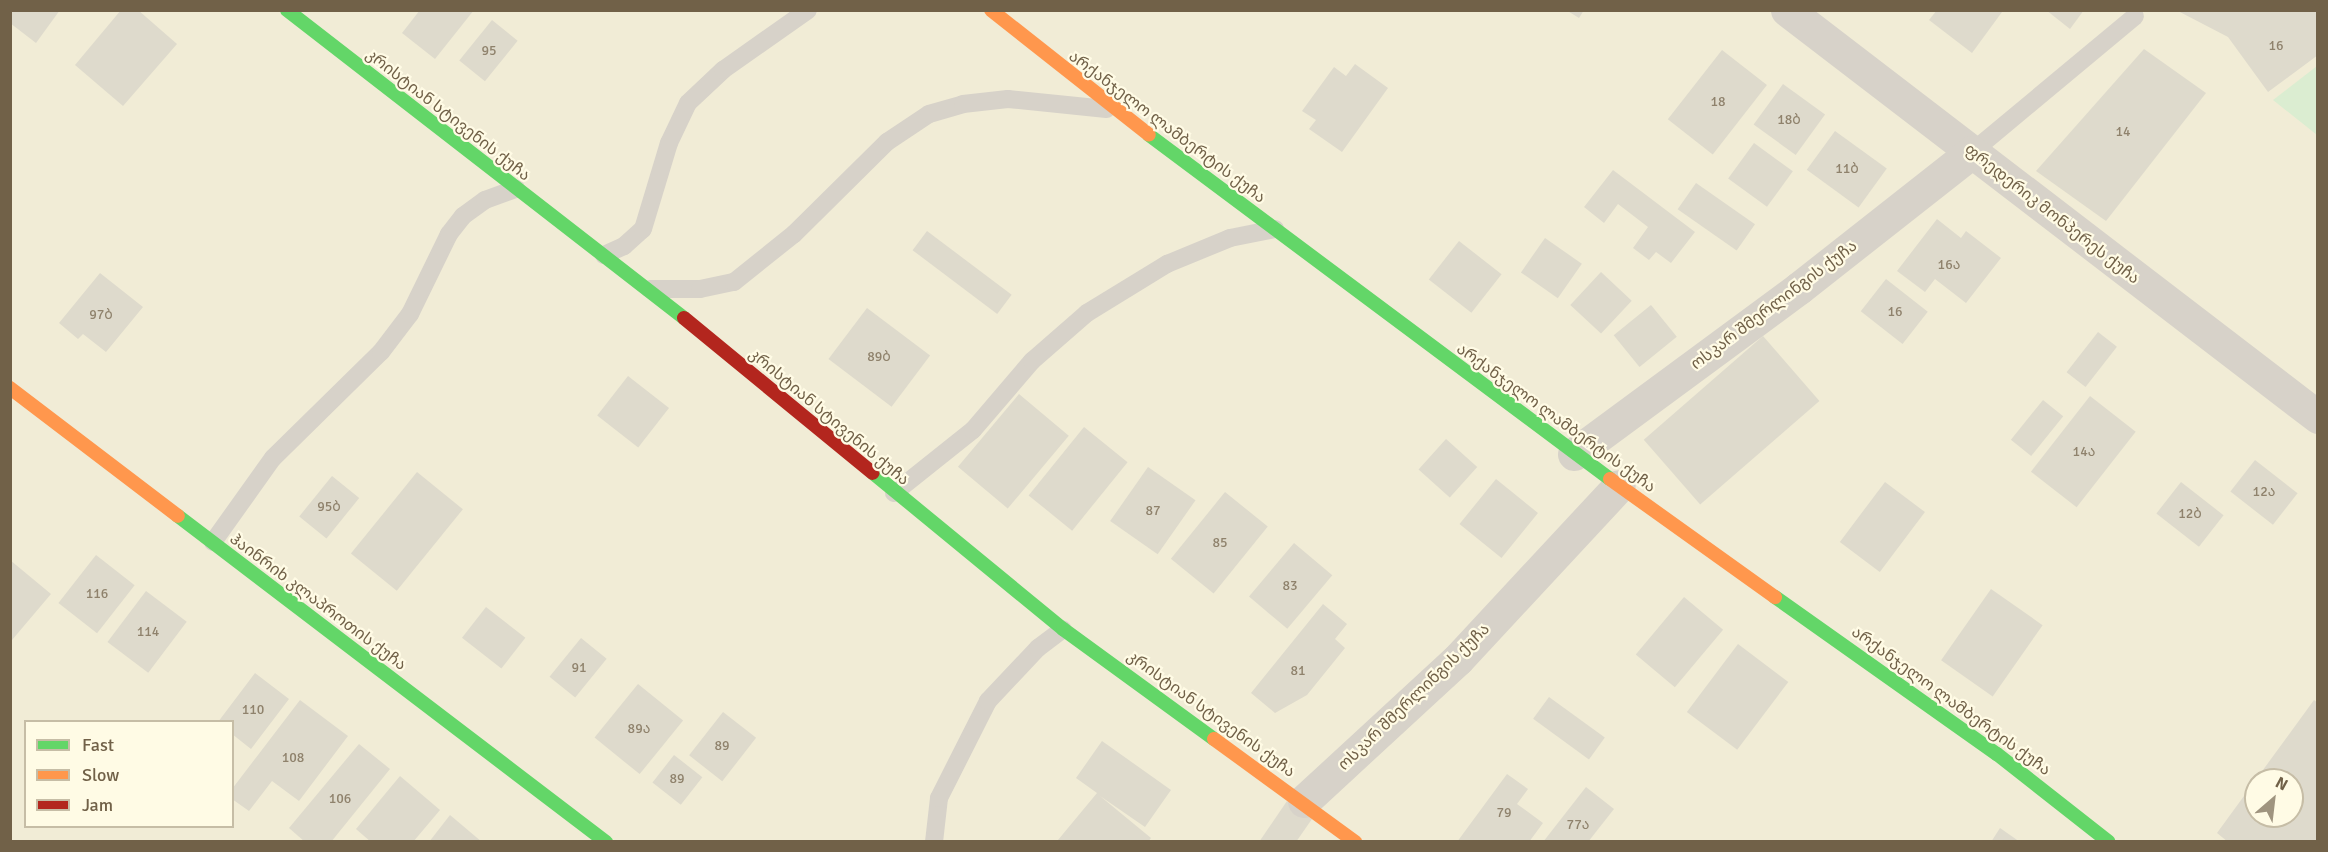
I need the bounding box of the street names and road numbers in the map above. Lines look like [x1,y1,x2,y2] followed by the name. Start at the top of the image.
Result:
[362,45,534,185] street label: კრისტიან სტივენის ქუჩა
[1065,47,1269,207] street label: არქანჯელო ლამბერტის ქუჩა
[1961,140,2143,288] street label: ფრედერიკ მონპერეს ქუჩა
[1687,236,1861,374] street label: ოსკარ შმერლინგის ქუჩა
[1453,339,1659,497] street label: არქანჯელო ლამბერტის ქუჩა
[745,344,913,490] street label: კრისტიან სტივენის ქუჩა
[226,529,410,675] street label: ჰაინრიხ კლაპროთის ქუჩა
[1334,620,1494,774] street label: ოსკარ შმერლინგის ქუჩა
[1848,622,2054,780] street label: არქანჯელო ლამბერტის ქუჩა
[1123,647,1299,781] street label: კრისტიან სტივენის ქუჩა

